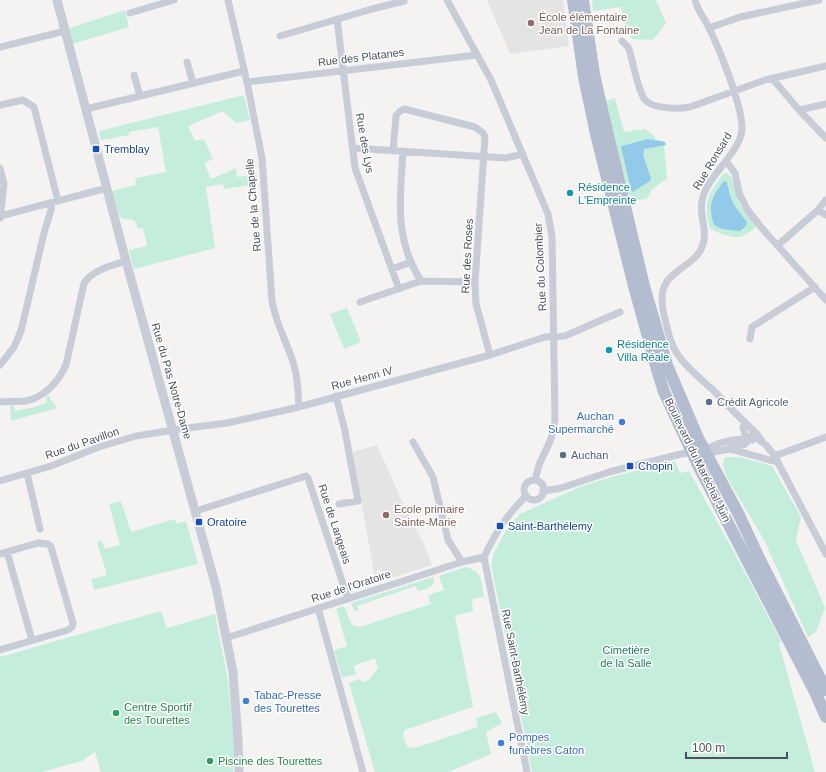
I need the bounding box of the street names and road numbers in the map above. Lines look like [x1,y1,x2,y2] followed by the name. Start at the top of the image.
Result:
[317,46,405,68] street label: Rue des Platanes
[354,112,376,174] street label: Rue des Lys
[690,130,734,192] street label: Rue Ronsard
[243,158,263,252] street label: Rue de la Chapelle
[459,218,475,294] street label: Rue des Roses
[532,222,548,312] street label: Rue du Colombier
[150,321,194,441] street label: Rue du Pas Notre-Dame
[330,364,395,392] street label: Rue Henri IV
[663,396,733,524] street label: Boulevard du Maréchal Juin
[44,425,120,461] street label: Rue du Pavillon
[316,483,354,566] street label: Rue de Langeais
[310,567,392,605] street label: Rue de l'Oratoire
[500,608,532,716] street label: Rue Saint-Barthélémy

